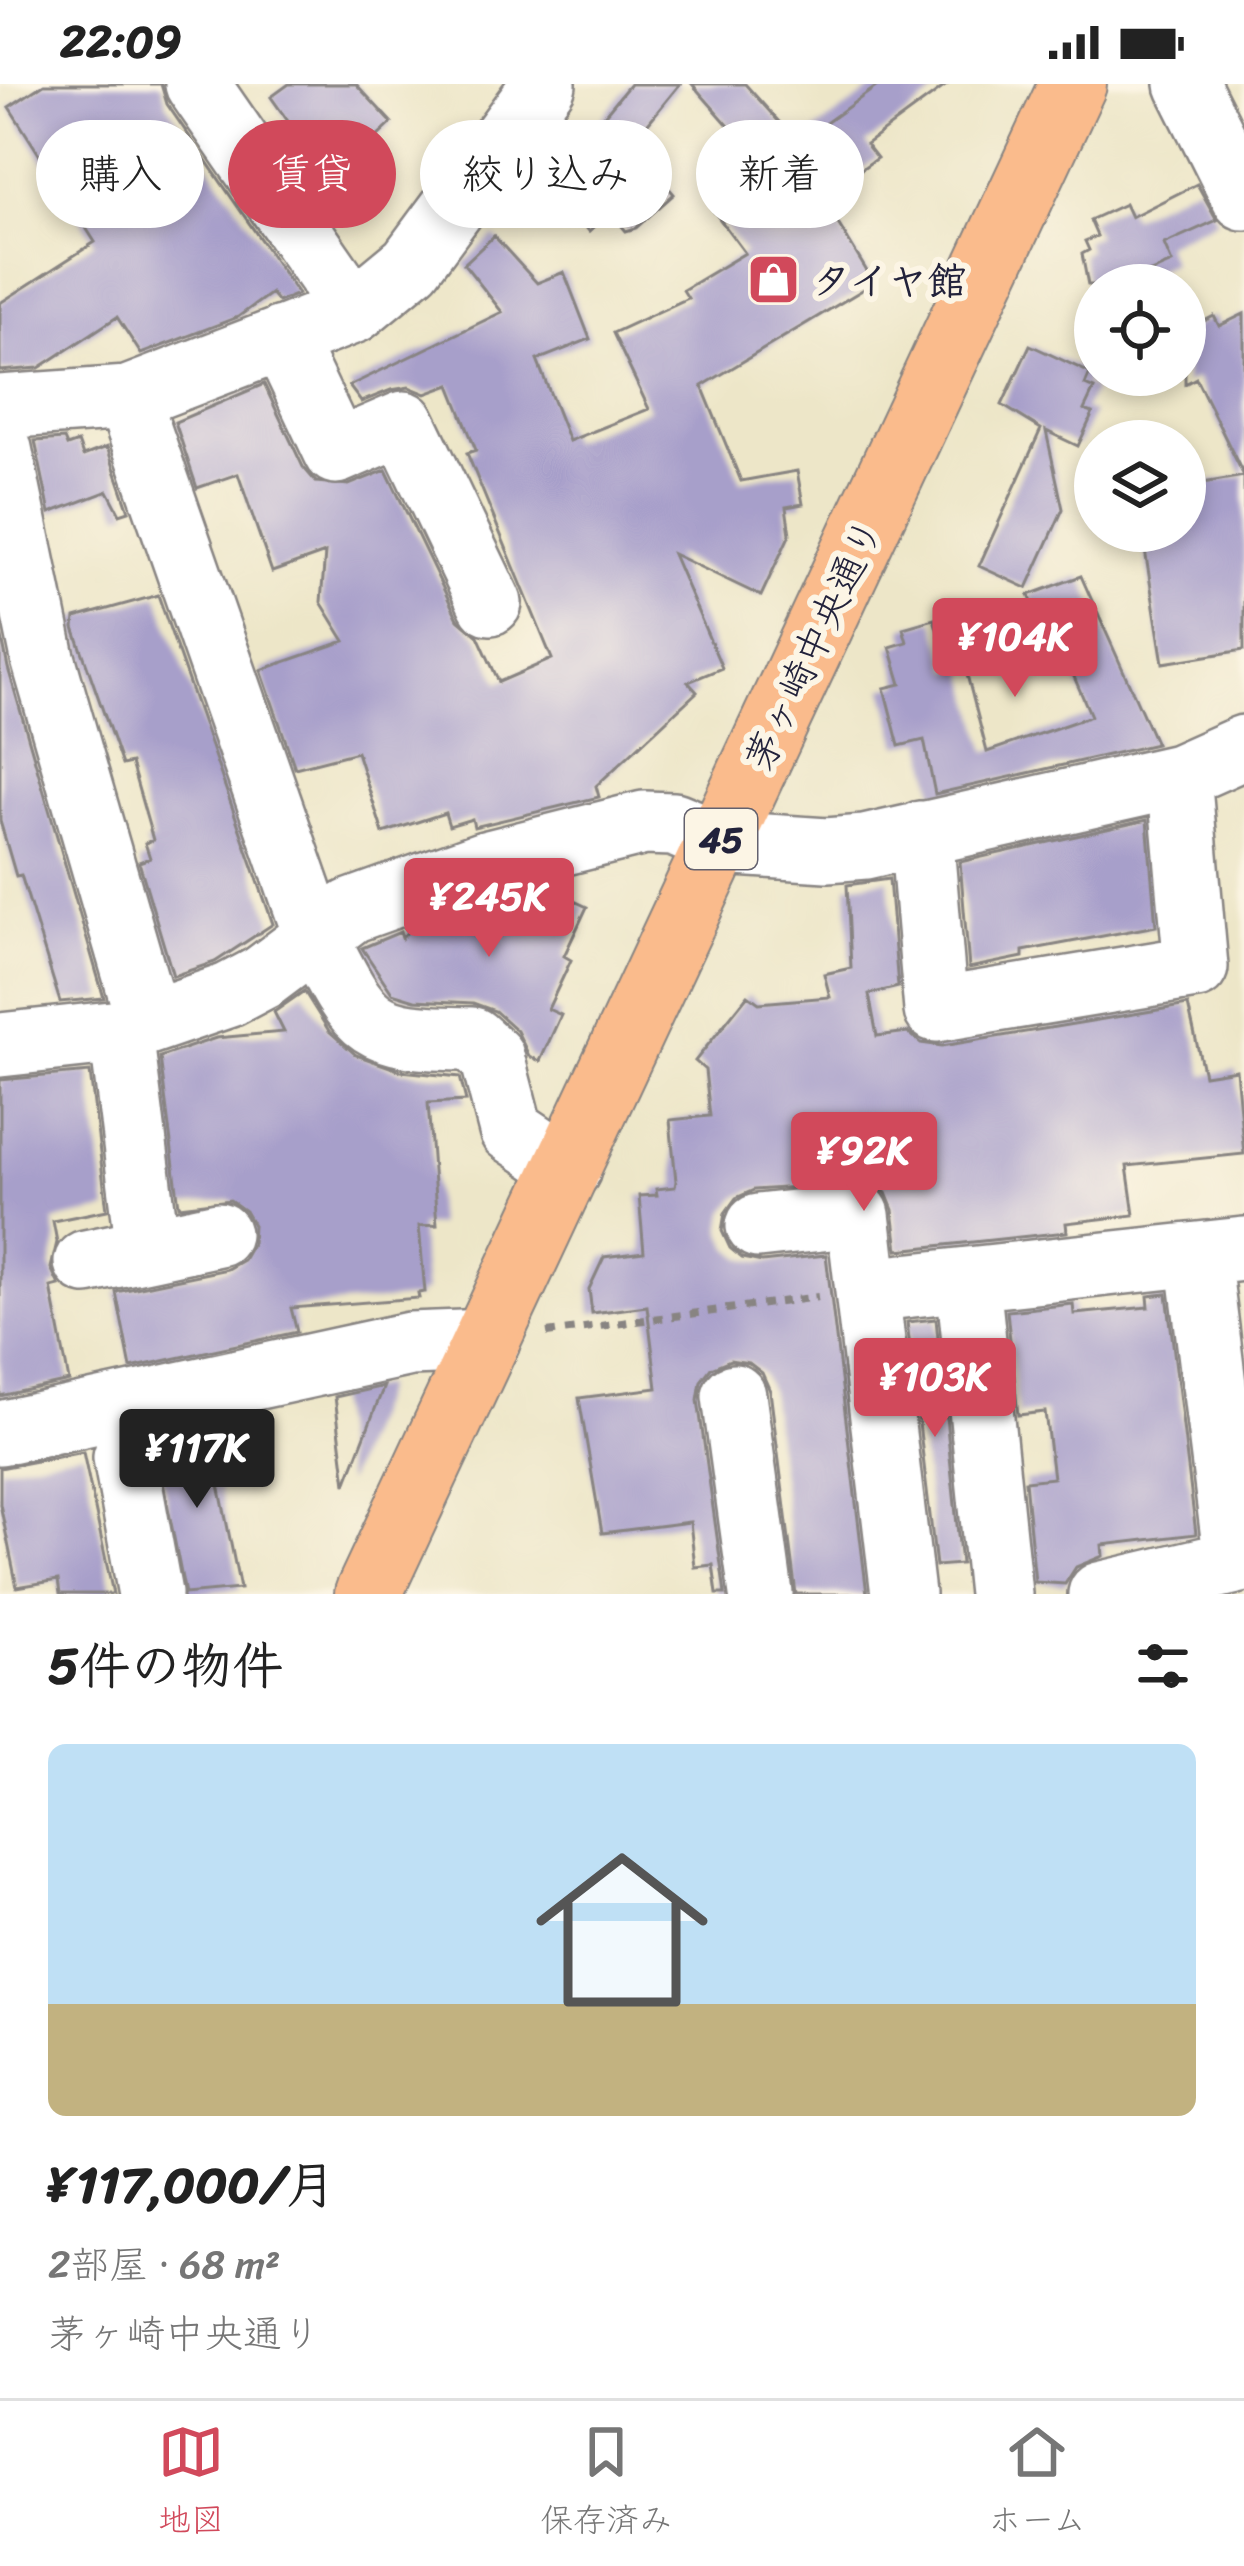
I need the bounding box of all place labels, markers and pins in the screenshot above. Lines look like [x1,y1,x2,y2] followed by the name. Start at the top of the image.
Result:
[812,246,966,315] place label: タイヤ館
[745,252,801,308] shop icon: タイヤ館
[931,598,1099,700] pin: ¥104K
[405,858,573,960] pin: ¥245K
[793,1112,935,1214] pin: ¥92K
[851,1338,1019,1440] pin: ¥103K
[113,1409,281,1511] pin: ¥117K

